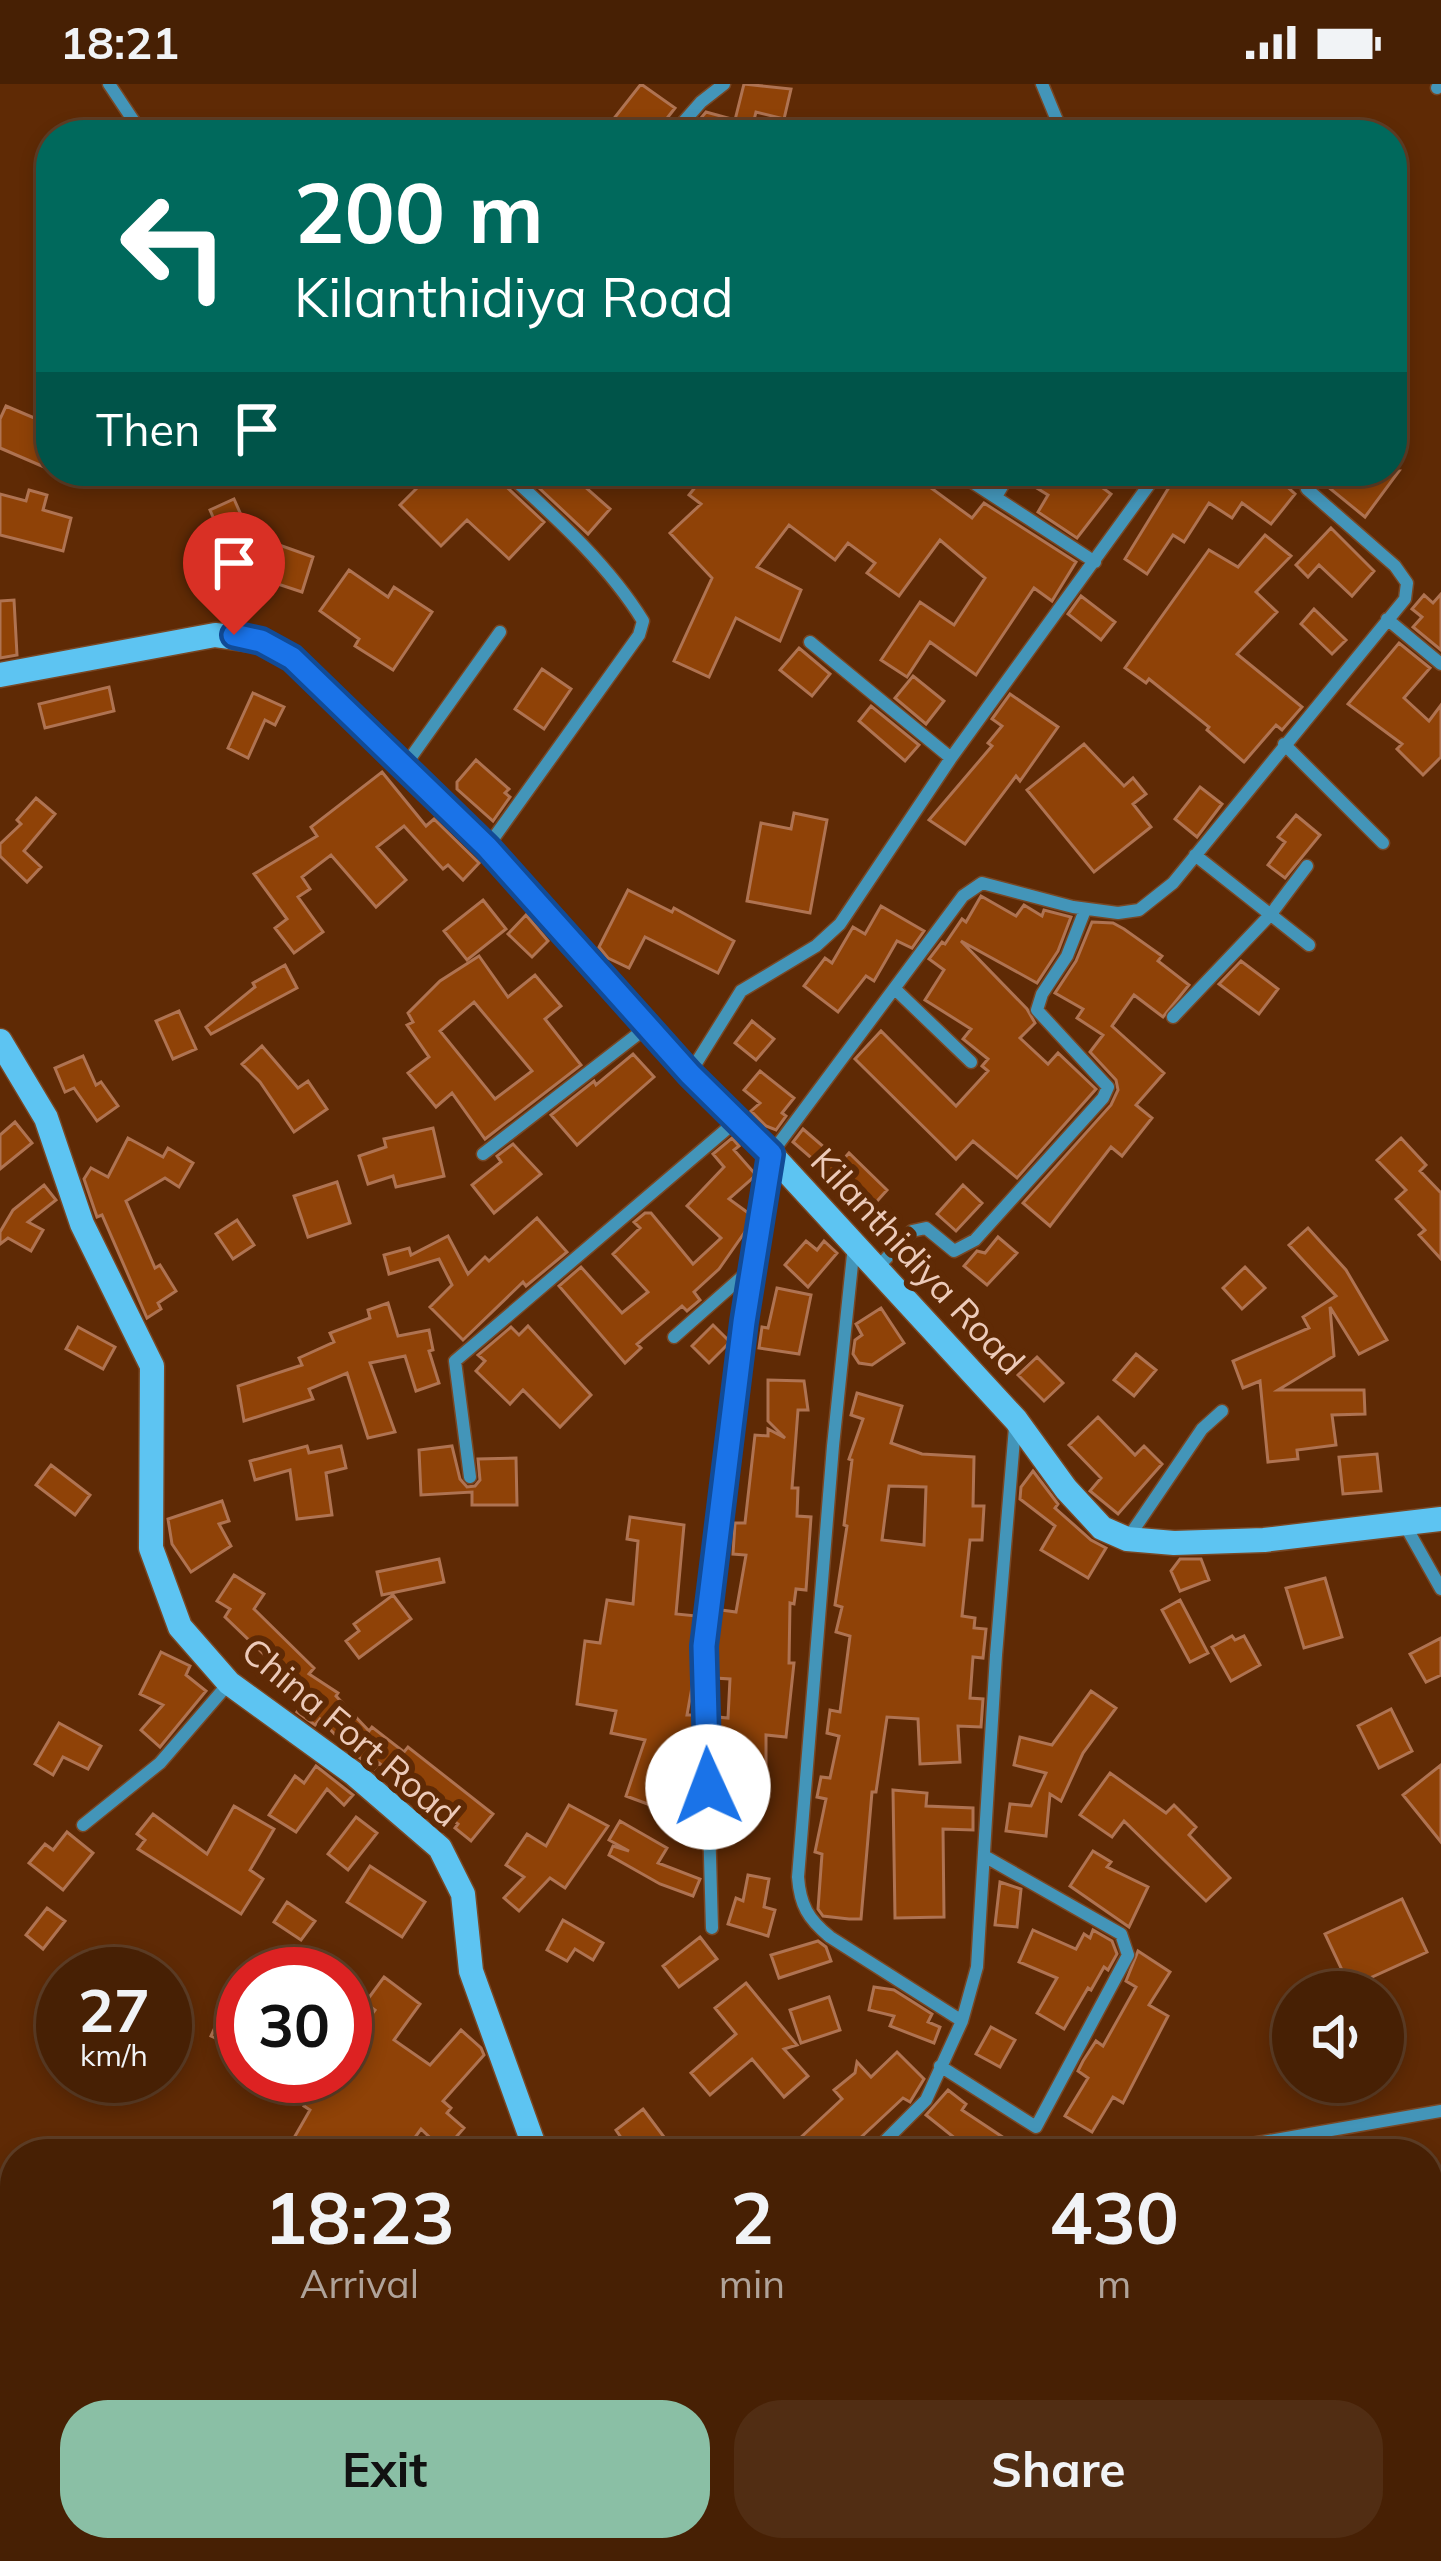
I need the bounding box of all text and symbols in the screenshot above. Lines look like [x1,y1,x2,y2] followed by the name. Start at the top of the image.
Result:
[60,14,179,70] text: 18:21
[294,159,544,264] text: 200 m
[96,168,252,324] icon: left
[294,263,734,331] text: Kilanthidiya Road
[224,396,290,462] icon: arrive
[96,401,200,457] text: Then
[183,512,285,635] pin
[201,530,267,596] icon: arrive
[802,1138,1035,1383] street label: Kilanthidiya Road
[233,1627,469,1836] street label: China Fort Road
[645,1724,771,1850] position arrow
[216,1947,372,2103] speed limit sign: 30
[1272,1971,1404,2103] map controls
[1272,1971,1404,2103] button: sound
[78,1972,150,2047] text: 27
[80,2036,148,2074] text: km/h
[264,2172,455,2262] text: 18:23
[730,2172,774,2262] text: 2
[1049,2172,1179,2262] text: 430
[300,2259,419,2308] text: Arrival
[719,2259,785,2308] text: min
[1097,2259,1131,2308] text: m
[60,2400,710,2538] button: Exit
[734,2400,1383,2538] button: Share

